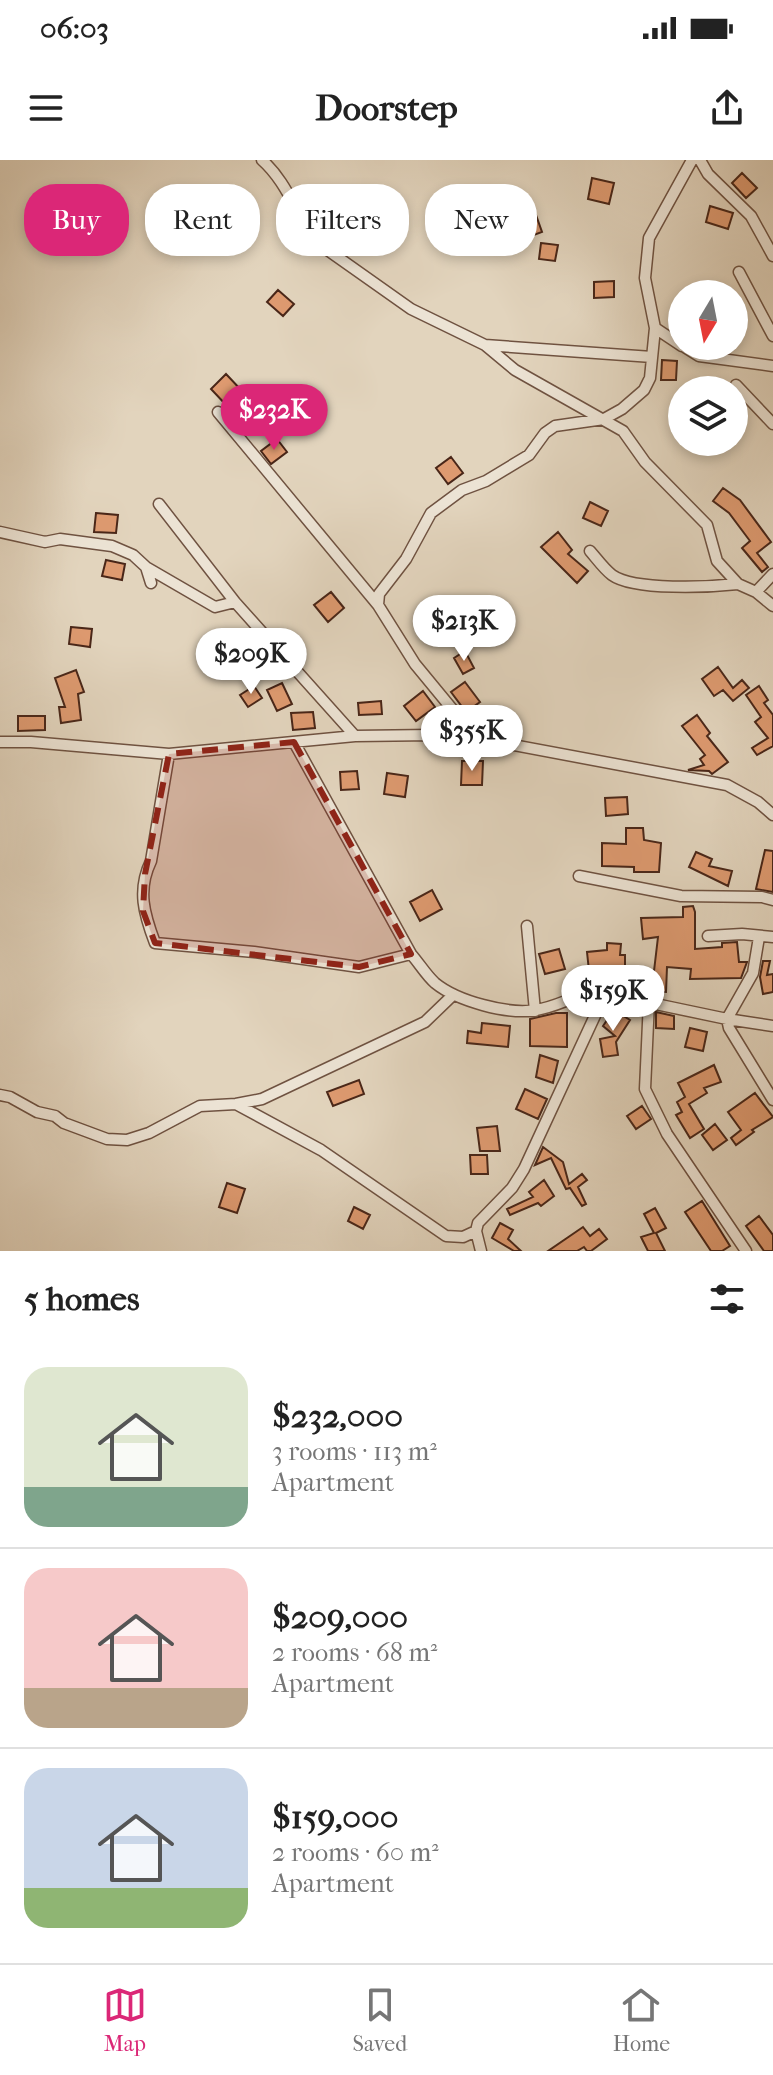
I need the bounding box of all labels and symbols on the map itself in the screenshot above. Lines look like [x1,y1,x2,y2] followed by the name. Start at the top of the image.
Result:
[668,280,748,360] north arrow
[218,384,330,452] pin: $232K
[408,595,520,663] pin: $213K
[195,628,307,696] pin: $209K
[416,705,528,773] pin: $355K
[557,965,669,1033] pin: $159K

